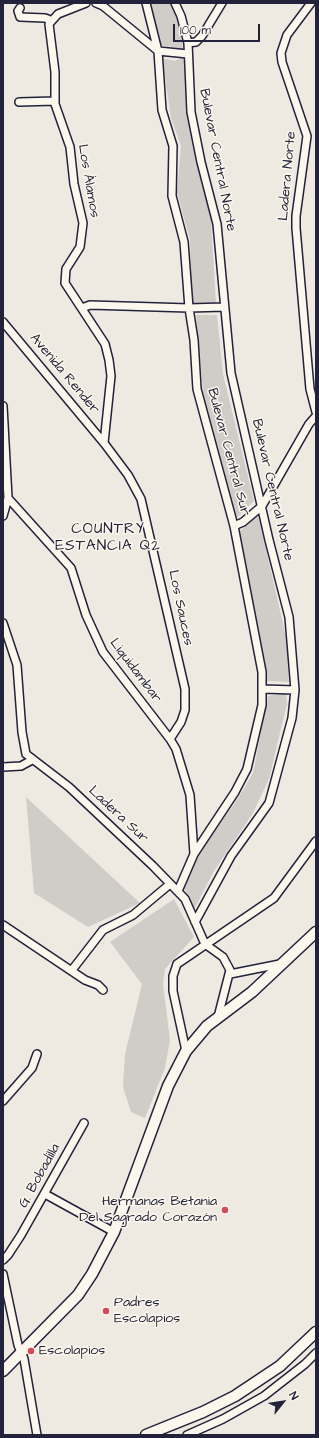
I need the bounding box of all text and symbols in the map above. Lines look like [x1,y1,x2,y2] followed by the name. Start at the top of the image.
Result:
[175,16,262,42] scale bar
[180,22,211,39] text: 100 m
[195,87,239,233] street label: Bulevar Central Norte
[276,131,300,221] street label: Ladera Norte
[73,143,103,219] street label: Los Álamos
[25,330,103,418] street label: Avenida Render
[203,386,253,518] street label: Bulevar Central Sur
[248,417,296,563] street label: Bulevar Central Norte
[55,521,161,556] district label: COUNTRY ESTANCIA Q2
[164,569,196,647] street label: Los Sauces
[105,636,165,706] street label: Liquidambar
[85,783,151,847] street label: Ladera Sur
[15,1141,65,1211] street label: G. Bobadilla
[79,1194,217,1226] place label: Hermanas Betania Del Sagrado Corazón
[220,1205,230,1215] marker: Hermanas Betania Del Sagrado Corazón
[114,1295,180,1328] place label: Padres Escolapios
[101,1306,111,1316] marker: Padres Escolapios
[39,1343,105,1359] place label: Escolapios
[26,1346,36,1356] marker: Escolapios
[263,1382,303,1422] north arrow
[286,1389,302,1402] text: N

